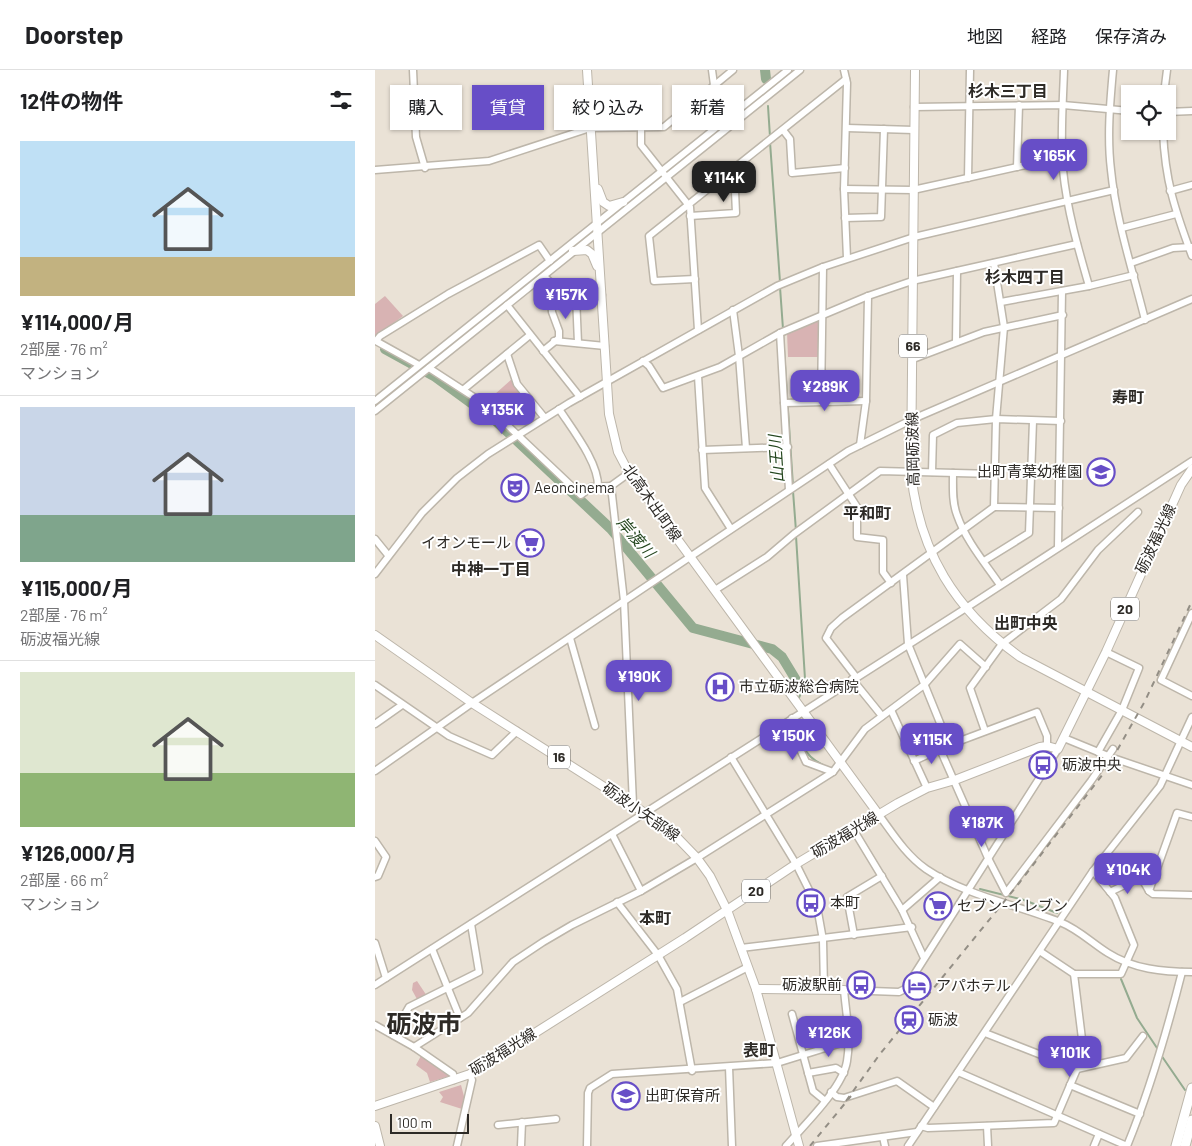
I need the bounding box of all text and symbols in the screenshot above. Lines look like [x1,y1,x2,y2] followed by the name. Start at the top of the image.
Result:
[25,20,123,49] text: Doorstep
[967,25,1003,47] text: 地図
[1031,25,1067,47] text: 経路
[1095,25,1167,47] text: 保存済み
[968,81,1048,100] district label: 杉木三丁目
[390,85,462,130] chip: 購入
[472,85,544,130] chip: 賃貸
[554,85,662,130] chip: 絞り込み
[672,85,744,130] chip: 新着
[1121,85,1176,140] map controls
[1121,85,1176,140] button: locate
[327,86,355,114] icon: filters
[20,88,123,113] text: 12件の物件
[1019,138,1089,181] pin: ¥165K
[1032,145,1076,164] text: ¥165K
[689,160,759,203] pin: ¥114K
[703,167,745,186] text: ¥114K
[143,174,233,264] icon: home
[985,267,1065,286] district label: 杉木四丁目
[531,278,601,320] pin: ¥157K
[544,284,588,303] text: ¥157K
[20,309,134,334] text: ¥114,000/月
[899,334,927,358] road number: 66
[20,339,108,358] text: 2部屋 · 76 m²
[20,363,100,382] text: マンション
[790,370,860,412] pin: ¥289K
[801,376,849,395] text: ¥289K
[1112,387,1144,406] district label: 寿町
[467,392,537,435] pin: ¥135K
[480,399,524,418] text: ¥135K
[902,411,922,487] street label: 高岡砺波線
[764,432,787,484] water label: 山王川
[143,439,233,529] icon: home
[1086,457,1116,487] school or university icon: 出町青葉幼稚園
[620,460,686,544] street label: 北高木出町線
[977,462,1082,480] place label: 出町青葉幼稚園
[500,473,530,503] theatre icon: Aeoncinema
[534,478,615,496] place label: Aeoncinema
[1131,501,1179,576] street label: 砺波福光線
[843,503,891,522] district label: 平和町
[613,512,661,563] water label: 岸渡川
[515,528,545,558] supermarket icon: イオンモール
[421,533,511,551] place label: イオンモール
[451,559,531,578] district label: 中神一丁目
[20,575,133,600] text: ¥115,000/月
[1111,598,1139,620] road number: 20
[20,605,108,624] text: 2部屋 · 76 m²
[994,613,1058,632] district label: 出町中央
[20,629,100,648] text: 砺波福光線
[604,660,674,702] pin: ¥190K
[617,666,661,685] text: ¥190K
[705,672,735,702] hospital icon: 市立砺波総合病院
[739,677,859,695] place label: 市立砺波総合病院
[143,704,233,794] icon: home
[758,718,828,761] pin: ¥150K
[897,722,967,765] pin: ¥115K
[771,725,815,744] text: ¥150K
[911,729,953,748] text: ¥115K
[548,746,570,769] road number: 16
[1028,750,1058,780] bus stop icon: 砺波中央
[1062,755,1122,773] place label: 砺波中央
[600,778,684,844] street label: 砺波小矢部線
[947,806,1017,848] pin: ¥187K
[808,807,881,861] street label: 砺波福光線
[960,812,1004,831] text: ¥187K
[20,840,137,865] text: ¥126,000/月
[1093,852,1163,895] pin: ¥104K
[1105,859,1151,878] text: ¥104K
[20,870,108,889] text: 2部屋 · 66 m²
[742,879,770,902] road number: 20
[796,888,826,918] bus stop icon: 本町
[923,891,953,921] supermarket icon: セブン-イレブン
[830,893,860,911] place label: 本町
[20,894,100,913] text: マンション
[957,896,1068,914] place label: セブン-イレブン
[639,908,671,927] district label: 本町
[846,970,876,1000] bus stop icon: 砺波駅前
[902,971,932,1001] hotel icon: アパホテル
[782,975,842,993] place label: 砺波駅前
[936,976,1011,994] place label: アパホテル
[894,1005,924,1035] station icon: 砺波
[386,1008,462,1038] district label: 砺波市
[928,1010,958,1028] place label: 砺波
[794,1016,864,1058] pin: ¥126K
[807,1022,851,1041] text: ¥126K
[466,1024,539,1079] street label: 砺波福光線
[1035,1036,1105,1078] pin: ¥101K
[743,1040,775,1059] district label: 表町
[1049,1042,1091,1061] text: ¥101K
[611,1081,641,1111] school or university icon: 出町保育所
[645,1086,720,1104] place label: 出町保育所
[390,1111,469,1134] scale bar
[397,1114,432,1131] text: 100 m

